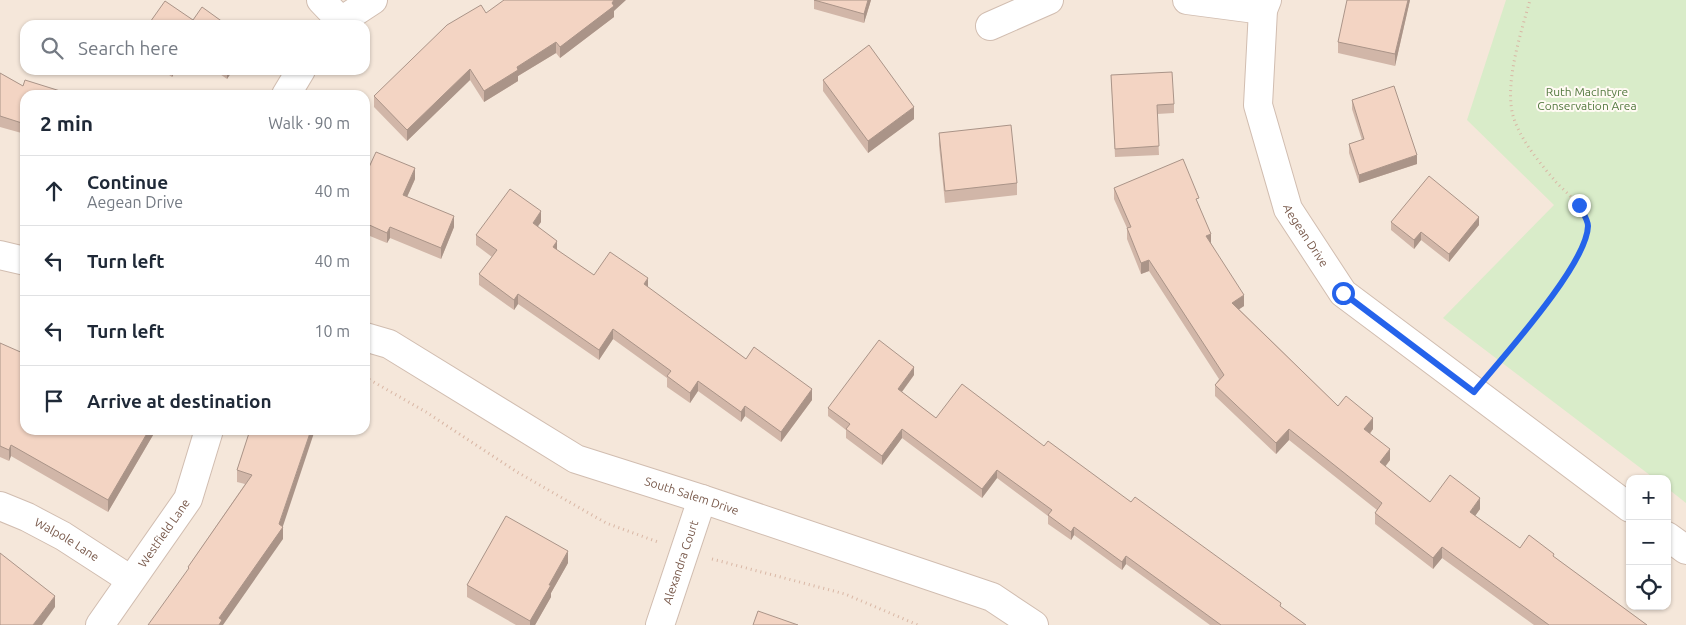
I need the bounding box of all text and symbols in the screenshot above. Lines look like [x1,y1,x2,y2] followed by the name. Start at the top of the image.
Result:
[20,20,370,75] search box
[38,34,66,62] icon: search
[78,37,178,59] text: Search here
[1537,85,1637,112] park label: Ruth MacIntyre Conservation Area
[40,111,93,135] text: 2 min
[268,114,350,132] text: Walk · 90 m
[87,171,168,193] text: Continue
[40,177,68,205] icon: ahead
[314,182,350,200] text: 40 m
[87,193,183,211] text: Aegean Drive
[1568,194,1591,217] route end
[1281,203,1331,269] street label: Aegean Drive
[40,247,68,275] icon: left
[87,250,165,272] text: Turn left
[314,252,350,270] text: 40 m
[1332,282,1355,305] route start
[40,317,68,345] icon: left
[87,320,165,342] text: Turn left
[314,322,350,340] text: 10 m
[40,387,68,415] icon: arrive
[87,390,272,412] text: Arrive at destination
[643,474,741,517] street label: South Salem Drive
[1626,475,1671,610] map controls
[1626,475,1671,520] button: +
[135,496,192,570] street label: Westfield Lane
[33,515,102,564] street label: Walpole Lane
[660,518,701,606] street label: Alexandra Court
[1626,520,1671,565] button: −
[1626,565,1671,610] button: locate

